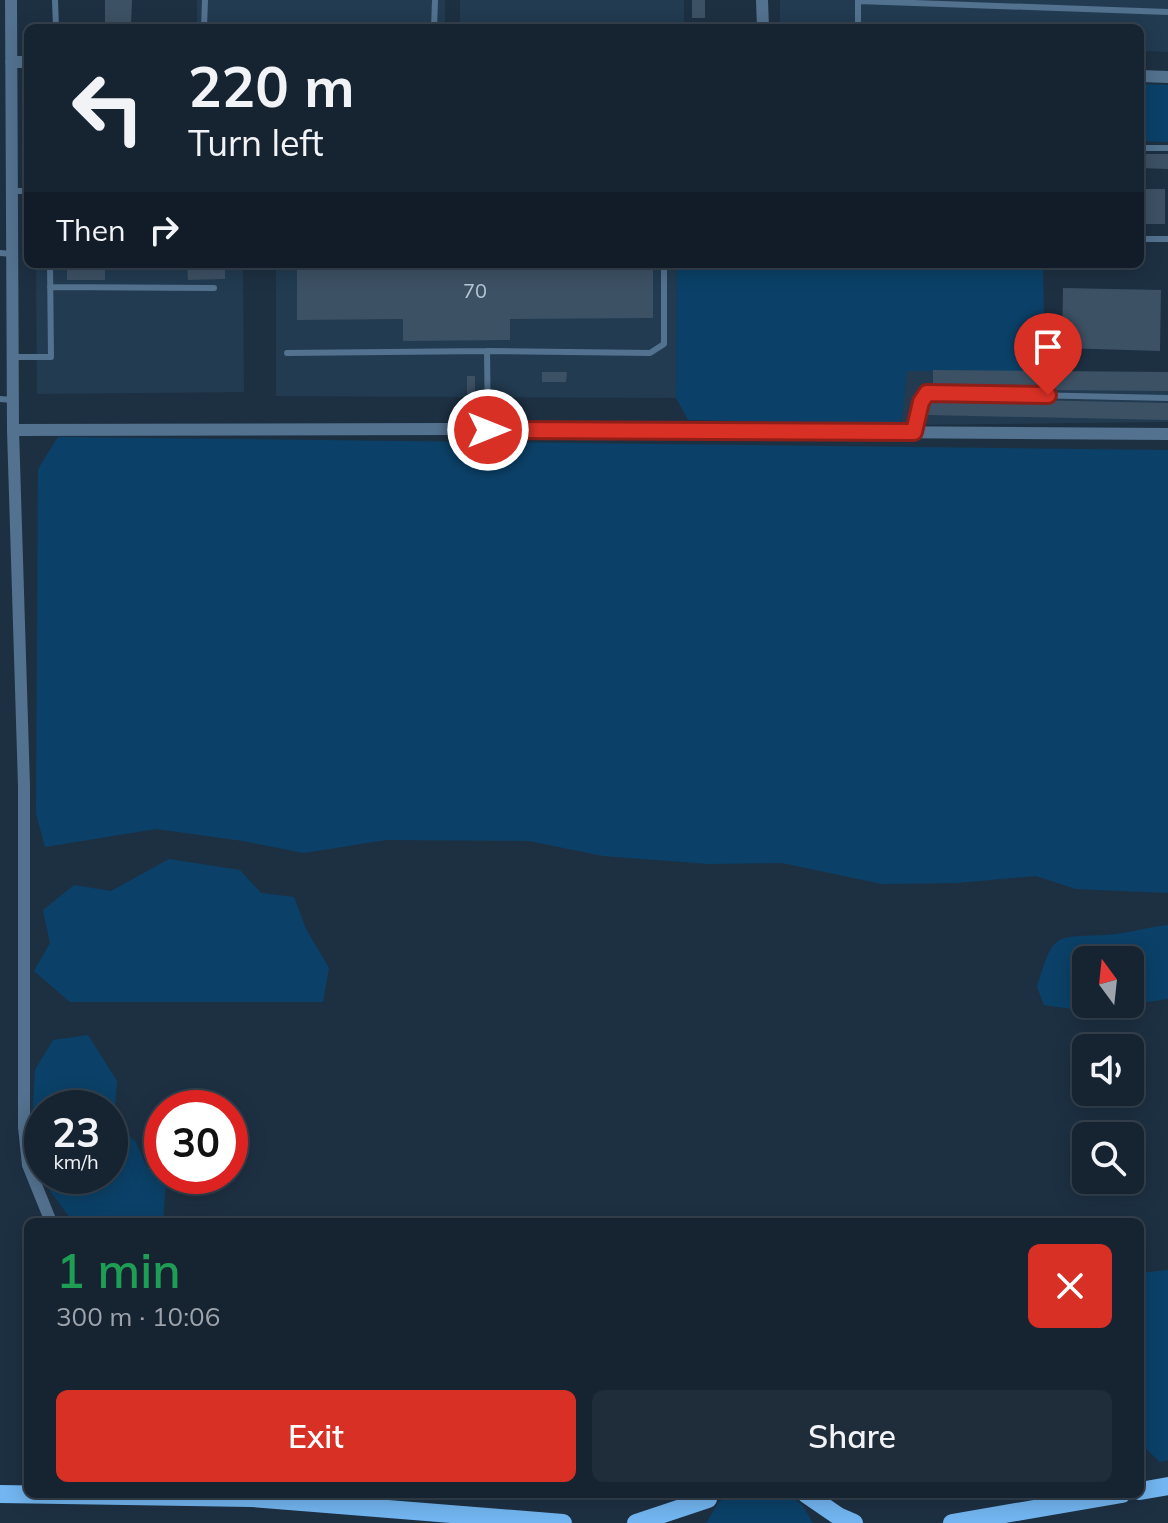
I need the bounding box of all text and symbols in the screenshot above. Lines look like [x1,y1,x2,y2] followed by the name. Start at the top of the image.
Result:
[188,51,355,121] text: 220 m
[56,56,160,160] icon: left
[188,120,324,165] text: Turn left
[142,208,186,252] icon: right
[56,211,126,249] text: Then
[463,278,487,303] house number: 70
[1014,313,1082,395] pin
[1026,325,1070,369] icon: arrive
[446,388,530,472] position arrow
[1072,946,1144,1018] north arrow
[1072,946,1144,1194] map controls
[1072,1034,1144,1106] button: sound
[144,1090,248,1194] speed limit sign: 30
[52,1107,100,1157] text: 23
[1072,1122,1144,1194] button: search
[53,1149,99,1174] text: km/h
[56,1240,181,1300] text: 1 min
[1028,1244,1112,1328] button: close
[56,1300,220,1333] text: 300 m · 10:06
[56,1390,576,1482] button: Exit
[592,1390,1112,1482] button: Share

